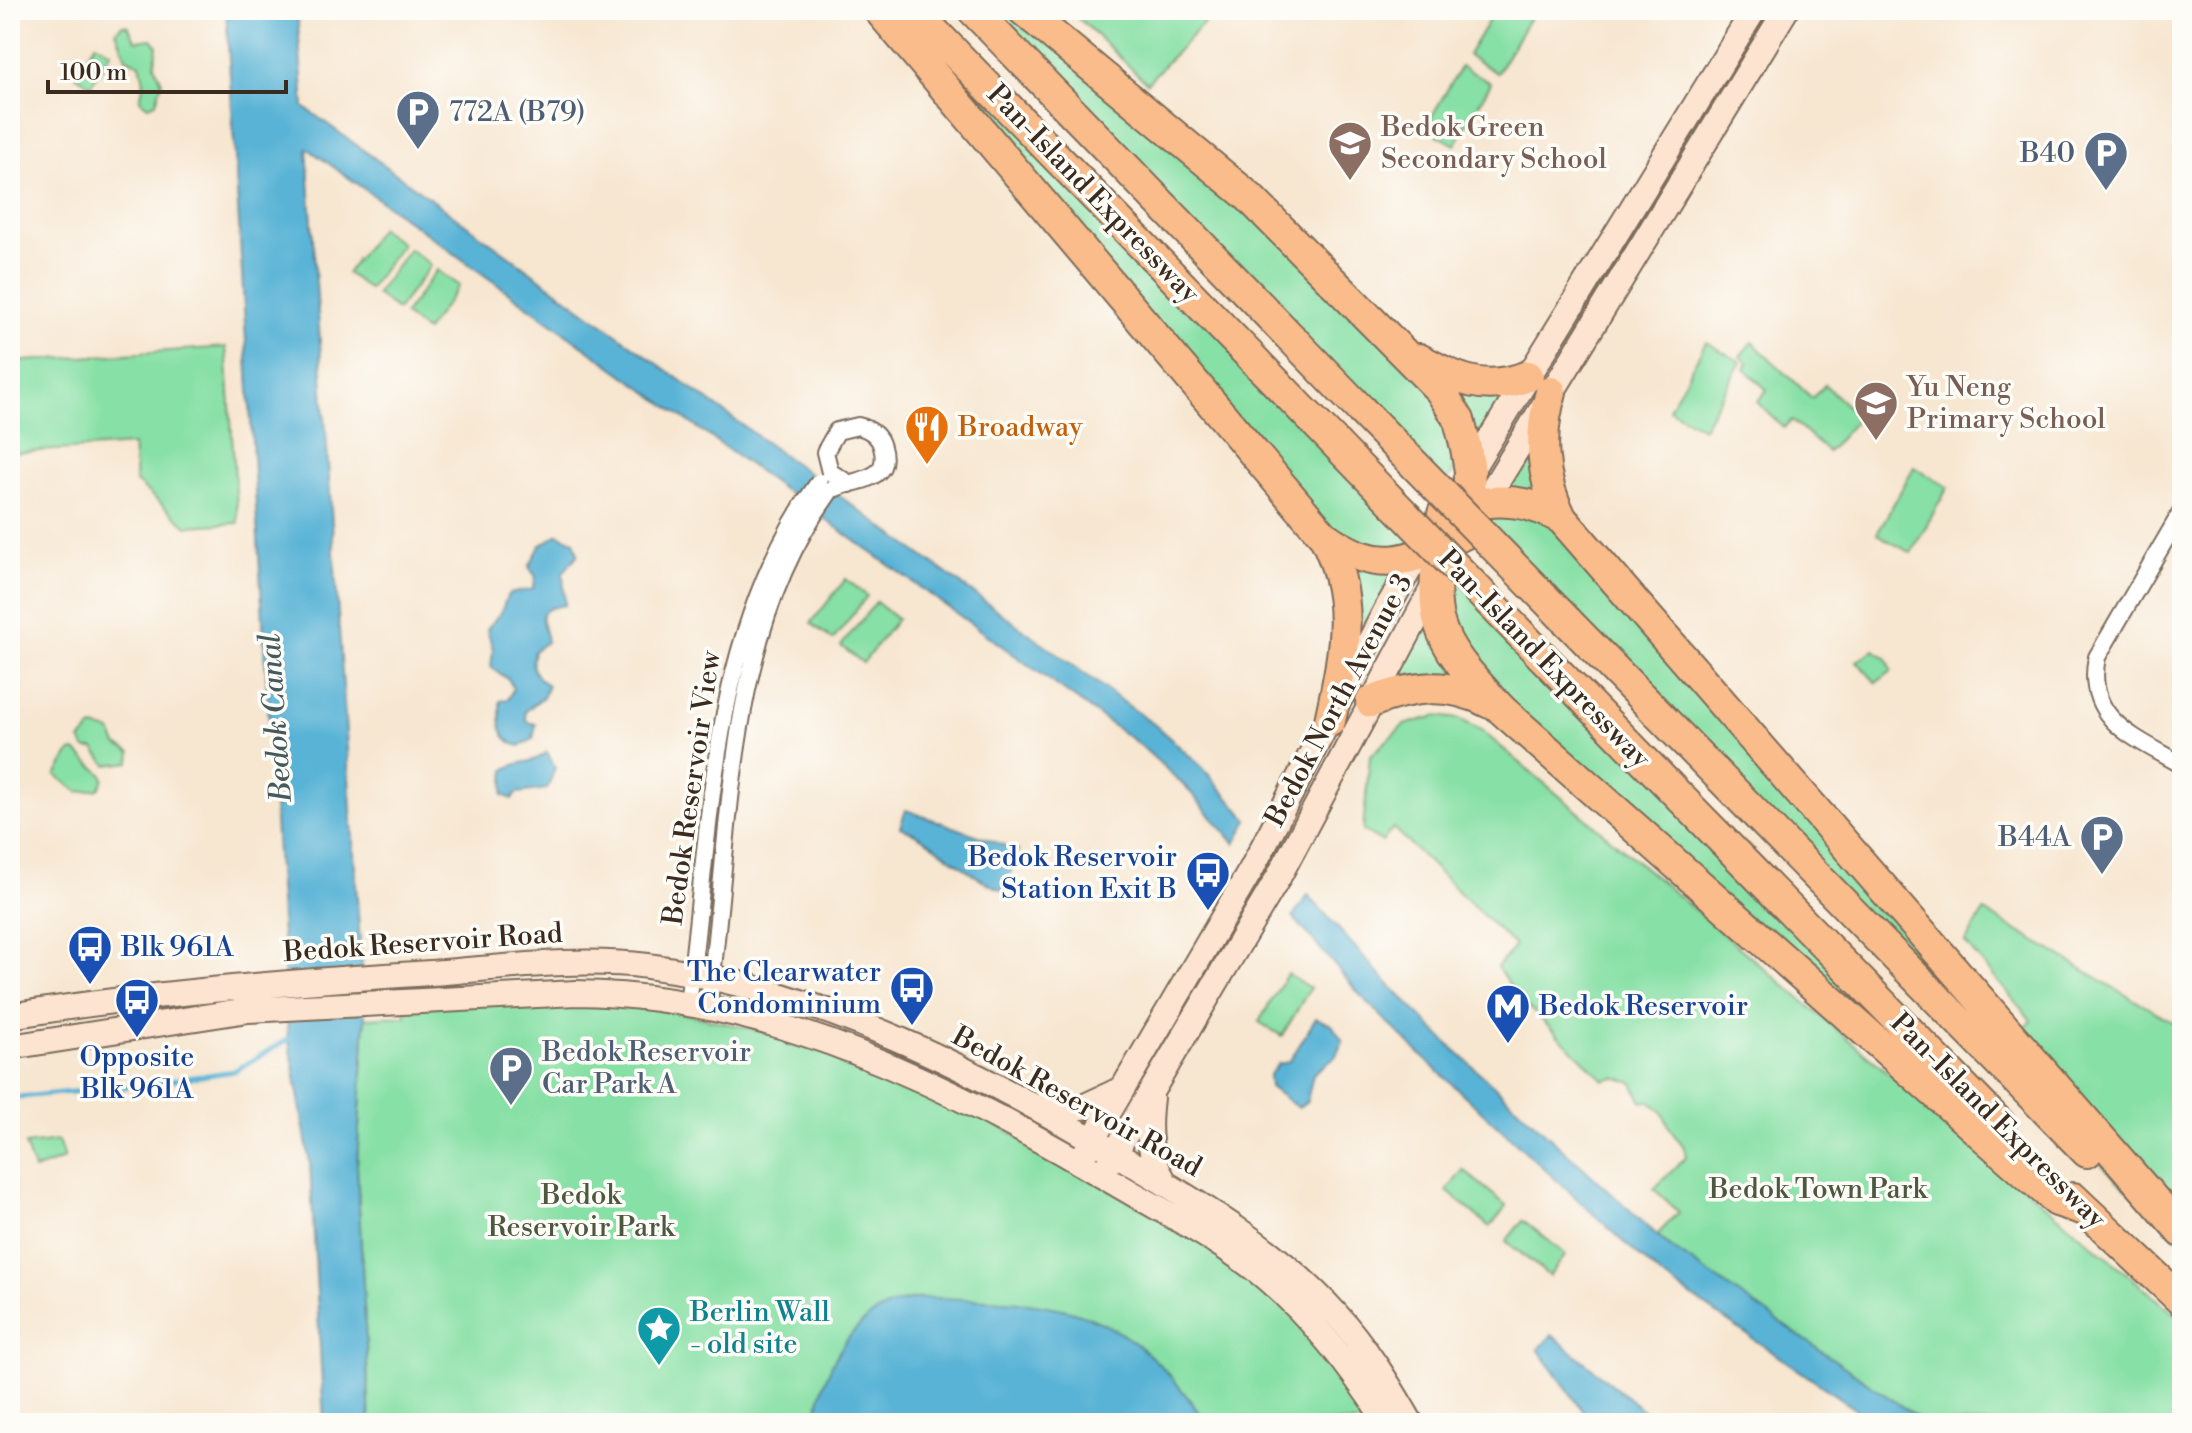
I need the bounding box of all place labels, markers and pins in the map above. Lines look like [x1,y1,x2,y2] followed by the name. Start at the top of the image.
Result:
[394,88,442,151] parking icon: 772A (B79)
[449,95,585,130] place label: 772A (B79)
[1380,110,1607,177] place label: Bedok Green Secondary School
[1326,119,1374,182] school or university icon: Bedok Green Secondary School
[2082,129,2130,192] parking icon: B40
[2019,136,2075,171] place label: B40
[1905,370,2106,437] place label: Yu Neng Primary School
[1852,379,1900,442] school or university icon: Yu Neng Primary School
[903,403,951,466] restaurant icon: Broadway
[957,410,1083,445] place label: Broadway
[2078,813,2126,876] parking icon: B44A
[1997,820,2072,855] place label: B44A
[967,840,1177,907] place label: Bedok Reservoir Station Exit B
[1184,849,1232,912] bus stop icon: Bedok Reservoir Station Exit B
[66,923,114,986] bus stop icon: Blk 961A
[120,930,235,965] place label: Blk 961A
[687,955,881,1022] place label: The Clearwater Condominium
[888,964,936,1027] bus stop icon: The Clearwater Condominium
[113,976,161,1039] bus stop icon: Opposite Blk 961A
[1484,982,1532,1045] metro station icon: Bedok Reservoir
[1538,989,1748,1024] place label: Bedok Reservoir
[541,1035,751,1102] place label: Bedok Reservoir Car Park A
[80,1040,195,1107] place label: Opposite Blk 961A
[487,1044,535,1107] parking icon: Bedok Reservoir Car Park A
[689,1295,830,1362] place label: Berlin Wall - old site
[635,1304,683,1367] place icon: Berlin Wall - old site

